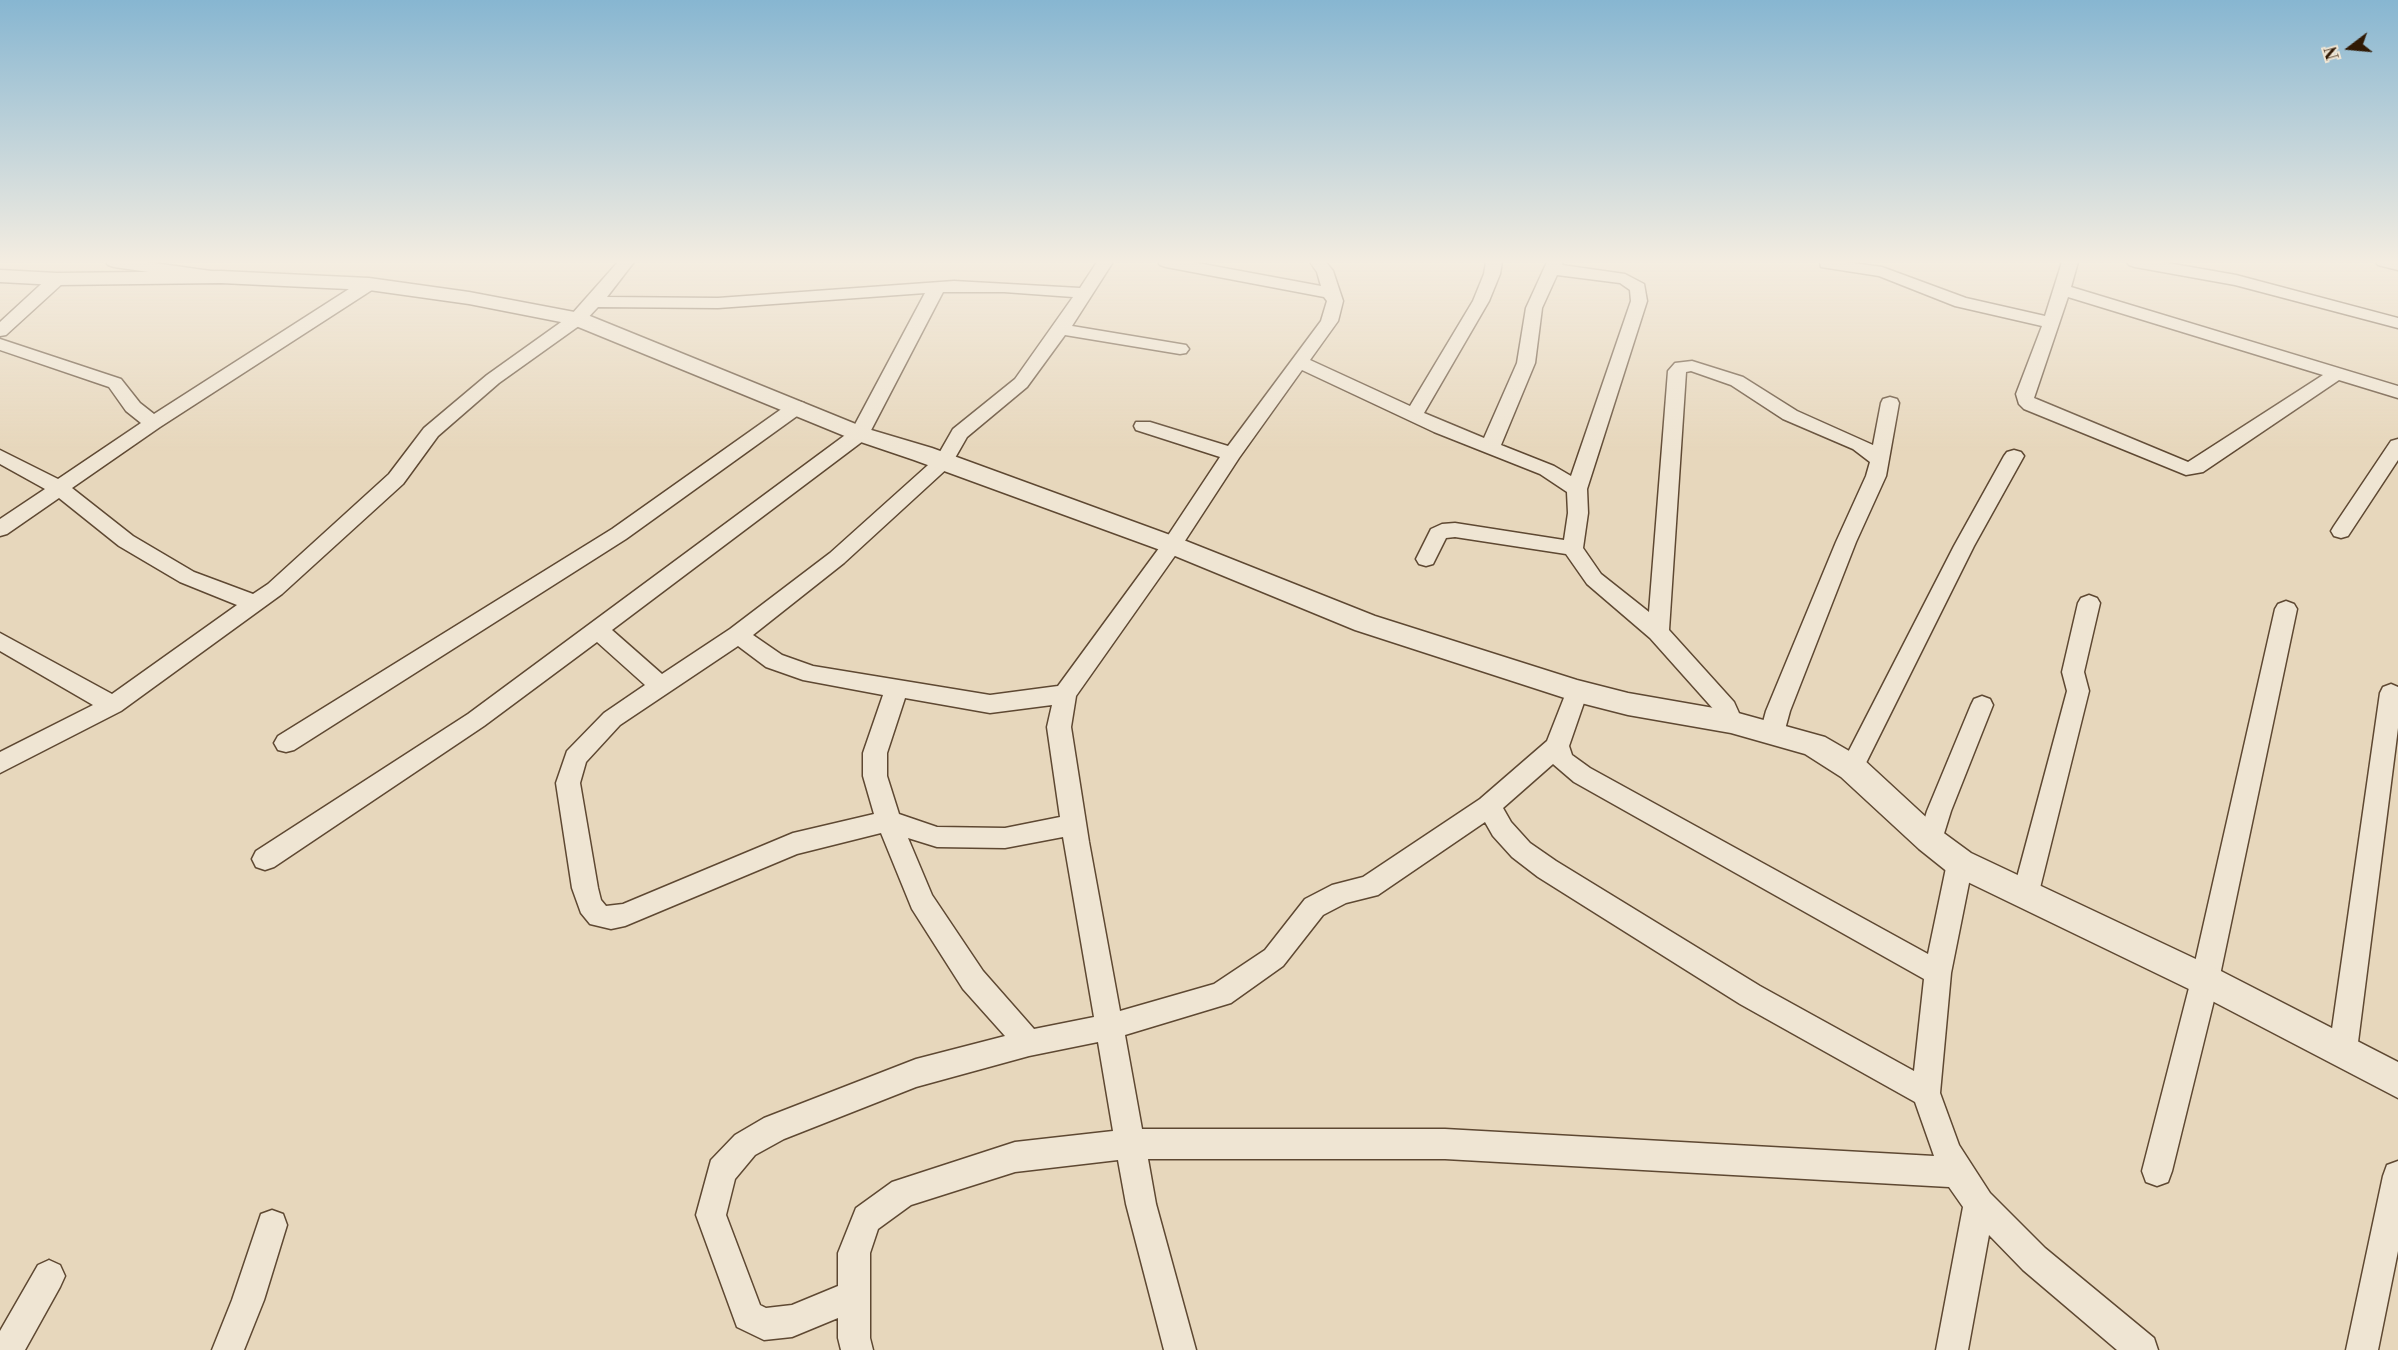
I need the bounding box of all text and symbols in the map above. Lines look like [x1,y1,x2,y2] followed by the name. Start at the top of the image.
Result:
[2320,18,2380,78] north arrow
[2321,44,2344,62] text: N

